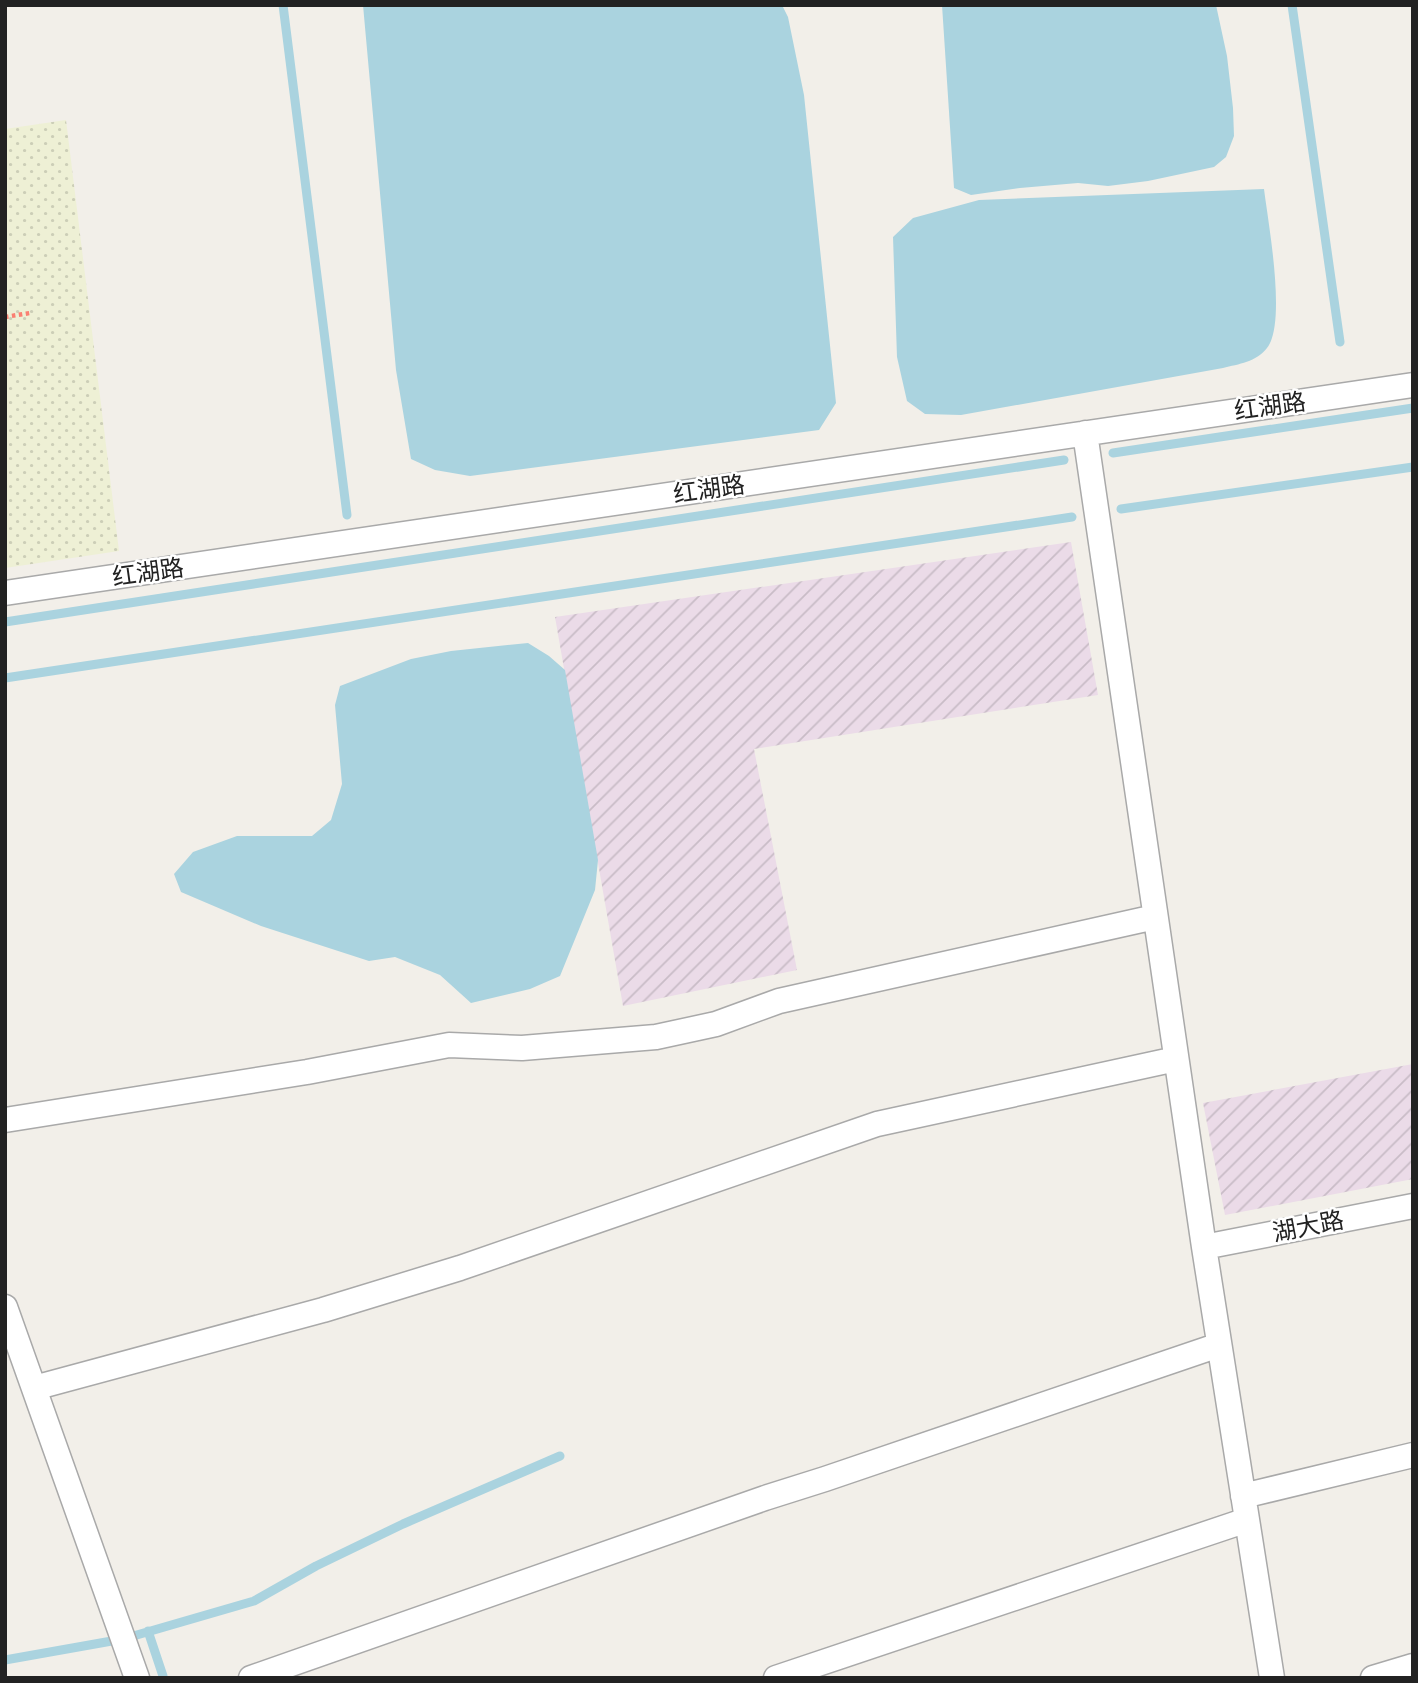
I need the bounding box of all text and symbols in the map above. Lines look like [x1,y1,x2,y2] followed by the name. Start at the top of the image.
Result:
[1232,388,1308,424] street label: 红湖路
[671,471,747,507] street label: 红湖路
[110,554,186,590] street label: 红湖路
[1270,1206,1346,1246] street label: 湖大路

